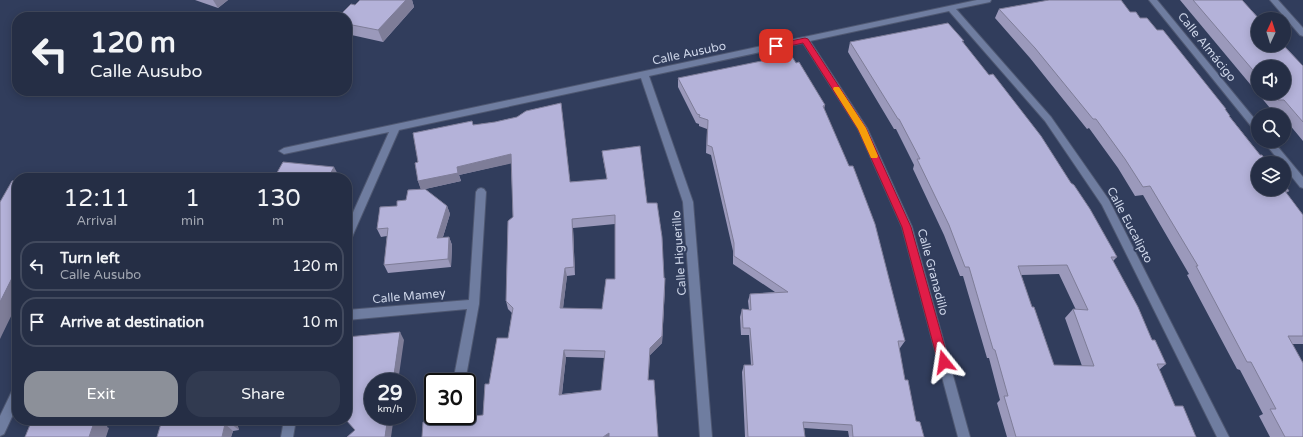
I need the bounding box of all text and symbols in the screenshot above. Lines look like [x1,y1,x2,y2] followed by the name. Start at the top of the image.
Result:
[1175,10,1239,84] street label: Calle Almácigo
[1251,12,1291,52] north arrow
[1251,12,1291,196] map controls
[90,26,176,60] text: 120 m
[24,28,76,80] icon: left
[759,29,793,63] pin
[765,35,787,57] icon: arrive
[651,38,727,68] street label: Calle Ausubo
[90,60,203,82] text: Calle Ausubo
[1251,60,1291,100] button: sound
[1251,108,1291,148] button: search
[1251,156,1291,196] button: layers
[63,184,130,213] text: 12:11
[185,184,200,213] text: 1
[255,184,301,213] text: 130
[1104,185,1156,265] street label: Calle Eucalipto
[669,210,689,296] street label: Calle Higuerillo
[76,213,117,229] text: Arrival
[181,213,204,229] text: min
[272,213,284,229] text: m
[915,227,951,317] street label: Calle Granadillo
[60,249,120,267] text: Turn left
[26,255,48,277] icon: left
[292,257,338,275] text: 120 m
[60,267,141,283] text: Calle Ausubo
[372,286,447,306] street label: Calle Mamey
[26,311,48,333] icon: arrive
[60,313,204,331] text: Arrive at destination
[301,313,338,331] text: 10 m
[923,341,965,383] position arrow
[24,371,178,417] button: Exit
[186,371,340,417] button: Share
[424,373,476,425] speed limit sign: 30
[377,382,403,406] text: 29
[377,403,403,415] text: km/h

